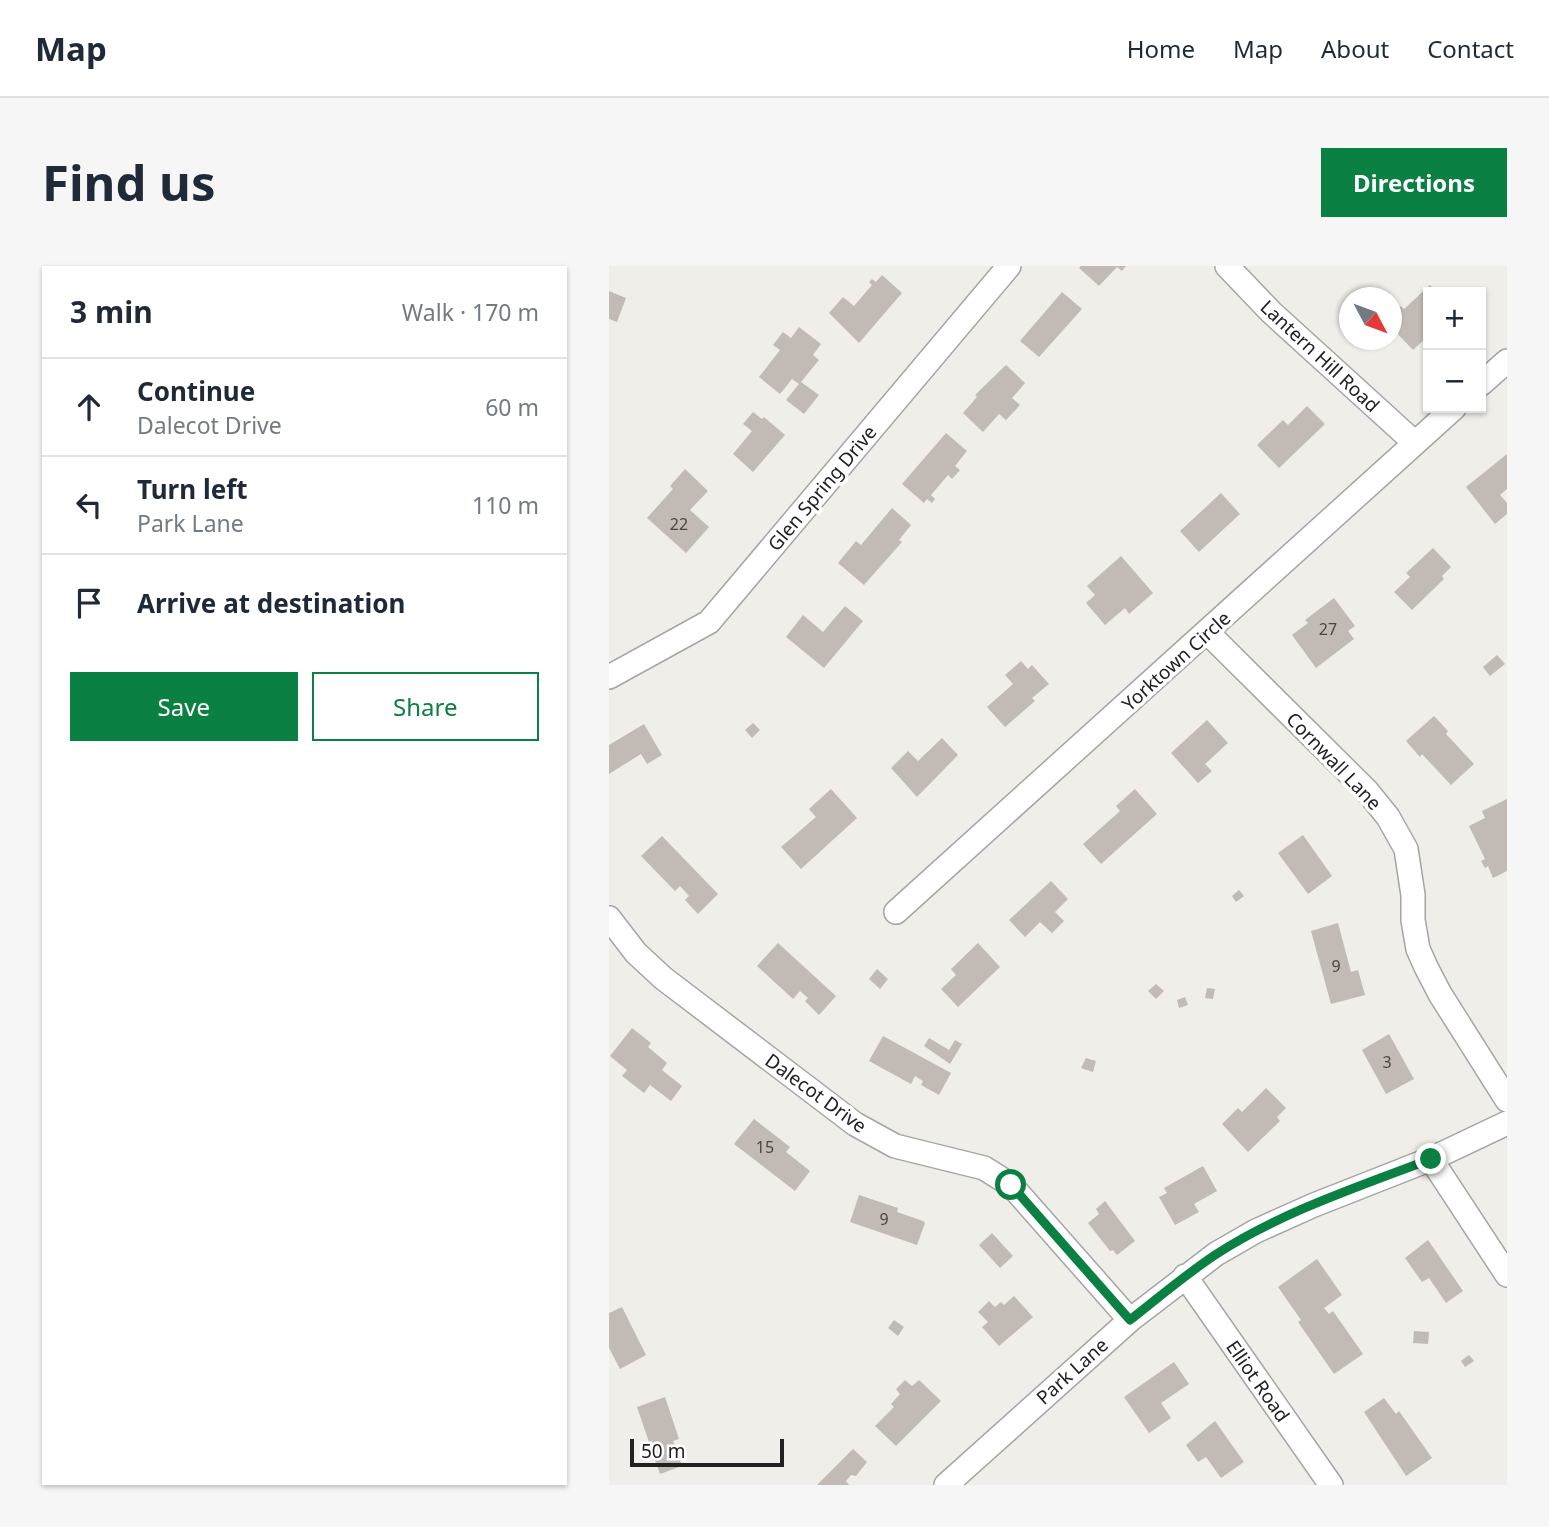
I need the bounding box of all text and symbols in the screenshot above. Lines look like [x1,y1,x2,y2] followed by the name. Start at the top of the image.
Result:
[35,26,107,71] text: Map
[1127,32,1195,65] text: Home
[1233,32,1283,65] text: Map
[1321,32,1389,65] text: About
[1427,32,1514,65] text: Contact
[1321,148,1507,217] button: Directions
[42,149,216,215] text: Find us
[1339,287,1402,350] north arrow
[1423,287,1486,413] map controls
[1423,287,1486,350] button: +
[70,291,153,332] text: 3 min
[1255,294,1385,418] street label: Lantern Hill Road
[402,296,539,328] text: Walk · 170 m
[1423,350,1486,413] button: −
[137,373,255,409] text: Continue
[70,388,108,426] icon: ahead
[485,391,539,423] text: 60 m
[137,409,282,441] text: Dalecot Drive
[762,420,882,556] street label: Glen Spring Drive
[137,471,248,507] text: Turn left
[70,486,108,524] icon: left
[472,489,539,521] text: 110 m
[137,507,244,539] text: Park Lane
[670,513,688,535] house number: 22
[70,584,108,622] icon: arrive
[137,585,406,621] text: Arrive at destination
[1116,605,1236,717] street label: Yorktown Circle
[1319,618,1337,640] house number: 27
[70,672,298,741] button: Save
[312,672,539,741] button: Share
[1281,706,1387,816] street label: Cornwall Lane
[1331,955,1341,977] house number: 9
[760,1047,872,1139] street label: Dalecot Drive
[1382,1051,1392,1073] house number: 3
[756,1136,774,1158] house number: 15
[1415,1143,1446,1174] route end
[995,1169,1026,1200] route start
[879,1208,889,1230] house number: 9
[1031,1332,1113,1410] street label: Park Lane
[1220,1335,1296,1427] street label: Elliot Road
[630,1436,784,1468] scale bar
[641,1438,685,1464] text: 50 m

